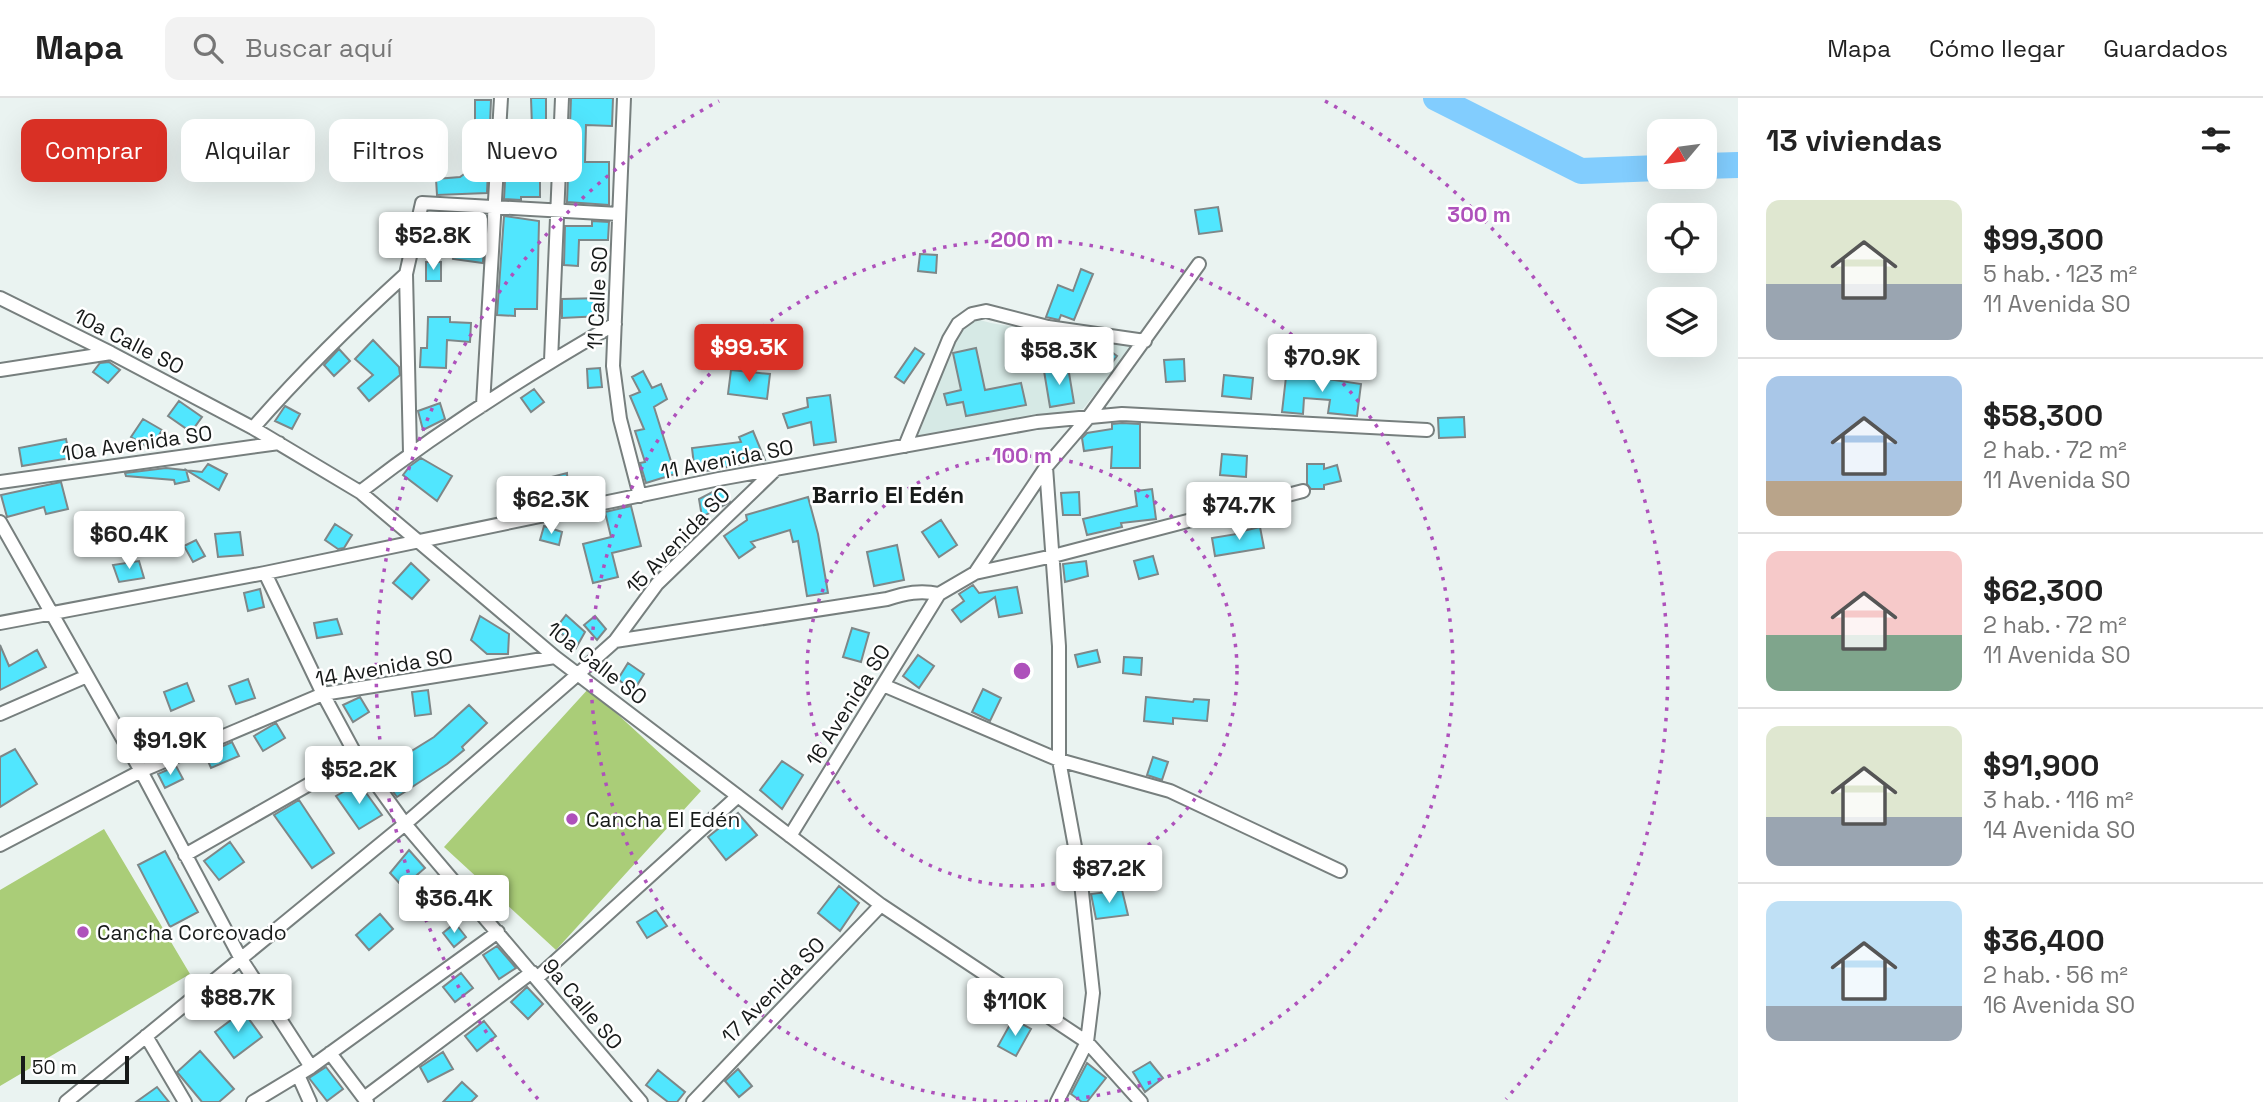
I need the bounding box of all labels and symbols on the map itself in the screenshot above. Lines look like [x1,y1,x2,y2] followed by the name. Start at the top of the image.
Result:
[1647,119,1717,189] north arrow
[1447,201,1511,228] text: 300 m
[376,212,490,272] pin: $52.8K
[991,226,1053,253] text: 200 m
[581,246,613,350] street label: 11 Calle SO
[69,302,189,380] street label: 10a Calle SO
[692,324,806,384] pin: $99.3K
[1002,328,1116,387] pin: $58.3K
[1265,334,1379,394] pin: $70.9K
[60,419,214,467] street label: 10a Avenida SO
[658,433,796,485] street label: 11 Avenida SO
[992,442,1052,469] text: 100 m
[494,476,608,536] pin: $62.3K
[812,480,964,510] district label: Barrio El Edén
[620,481,736,599] street label: 15 Avenida SO
[1182,482,1296,542] pin: $74.7K
[72,512,186,571] pin: $60.4K
[541,615,653,711] street label: 10a Calle SO
[800,639,896,771] street label: 16 Avenida SO
[313,642,455,692] street label: 14 Avenida SO
[1010,659,1034,683] centre of rings
[113,718,227,777] pin: $91.9K
[302,746,416,806] pin: $52.2K
[586,806,740,833] place label: Cancha El Edén
[564,811,580,827] marker: Cancha El Edén
[1052,846,1166,905] pin: $87.2K
[397,876,511,935] pin: $36.4K
[97,919,287,946] place label: Cancha Corcovado
[75,924,91,940] marker: Cancha Corcovado
[715,931,831,1049] street label: 17 Avenida SO
[537,953,629,1055] street label: 9a Calle SO
[181,974,295,1034] pin: $88.7K
[966,978,1064,1038] pin: $110K
[21,1053,130,1085] scale bar

